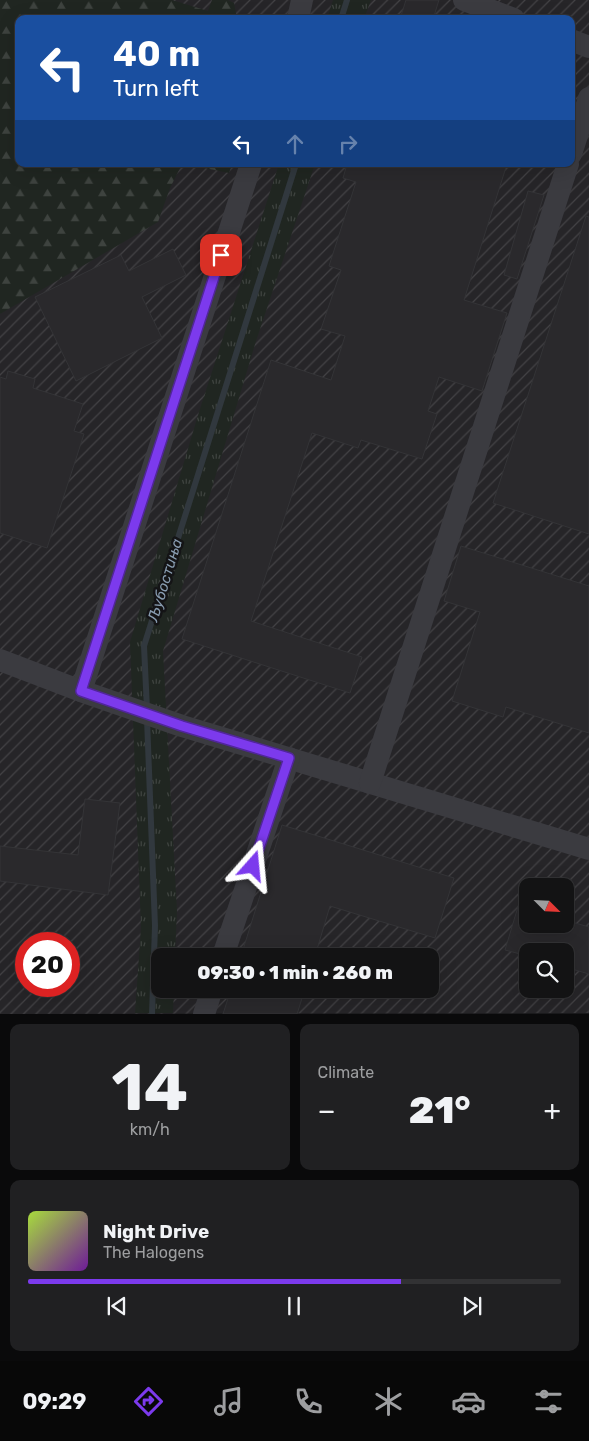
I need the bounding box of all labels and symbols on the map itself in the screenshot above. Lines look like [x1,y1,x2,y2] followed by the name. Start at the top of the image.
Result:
[200,234,242,276] pin
[144,536,186,625] water label: Љубостиња
[226,839,278,891] position arrow
[519,878,574,932] north arrow
[15,932,80,997] speed limit sign: 20

